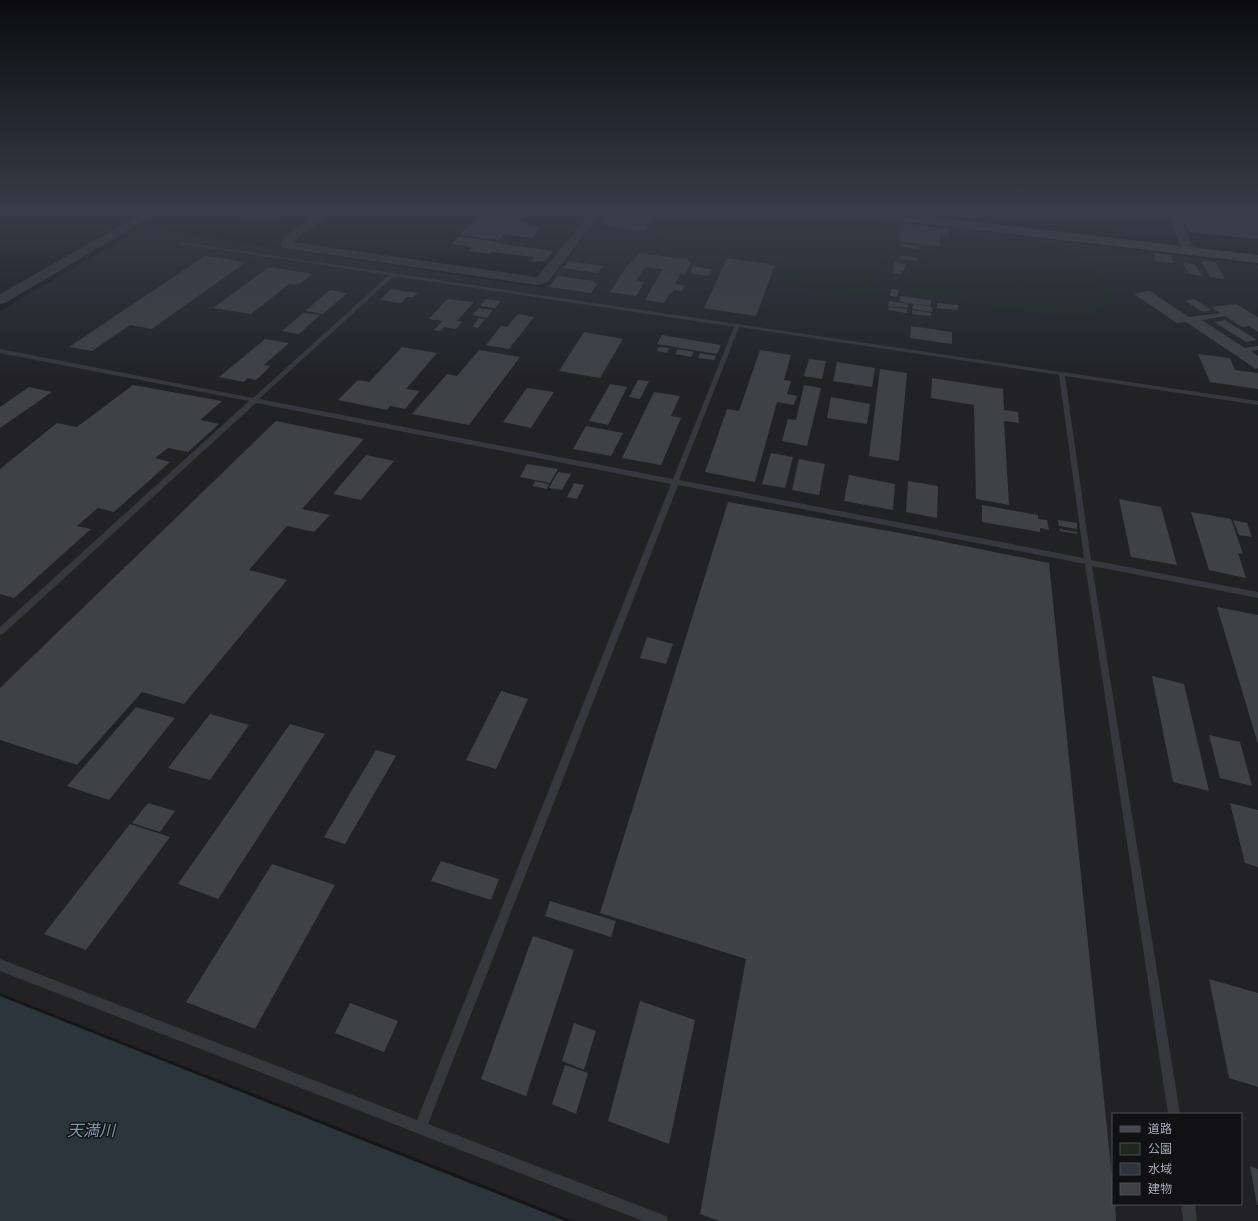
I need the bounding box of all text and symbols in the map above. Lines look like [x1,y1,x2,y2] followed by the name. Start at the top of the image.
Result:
[1112,1113,1242,1205] legend
[67,1121,117,1140] water label: 天満川
[1148,1122,1172,1136] text: 道路
[1148,1142,1172,1156] text: 公園
[1148,1162,1172,1176] text: 水域
[1148,1182,1172,1196] text: 建物

